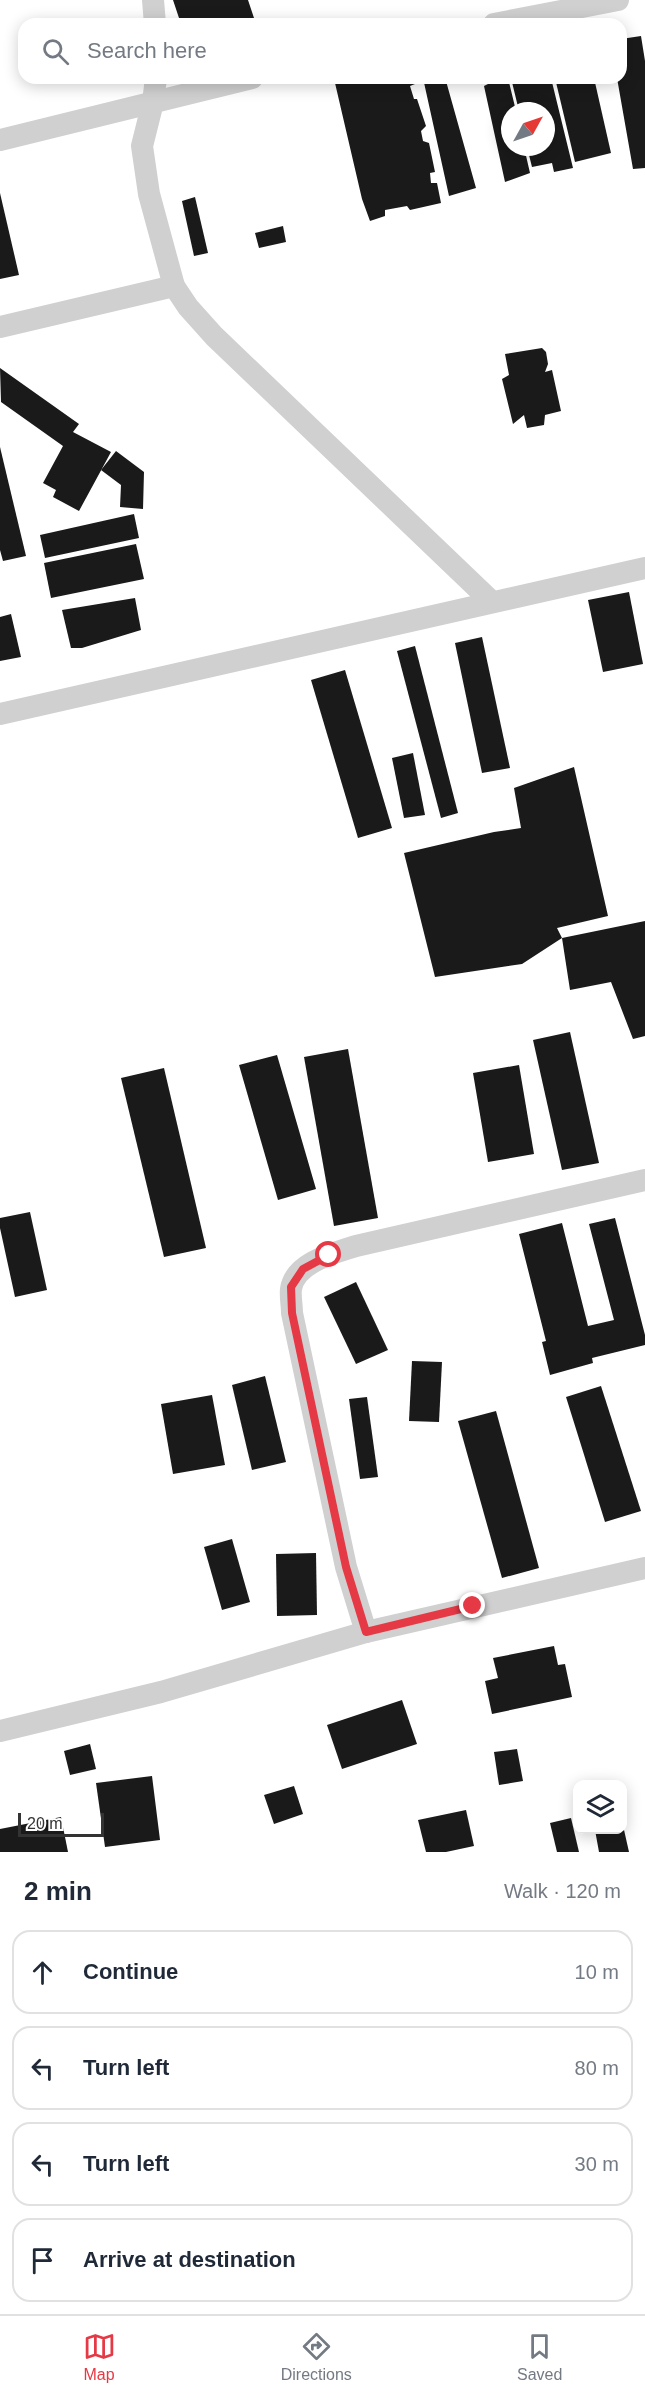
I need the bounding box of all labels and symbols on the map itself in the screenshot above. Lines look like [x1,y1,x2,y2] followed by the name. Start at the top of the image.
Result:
[501,102,555,156] north arrow
[315,1241,341,1267] route start
[459,1592,485,1618] route end
[18,1810,104,1838] scale bar

